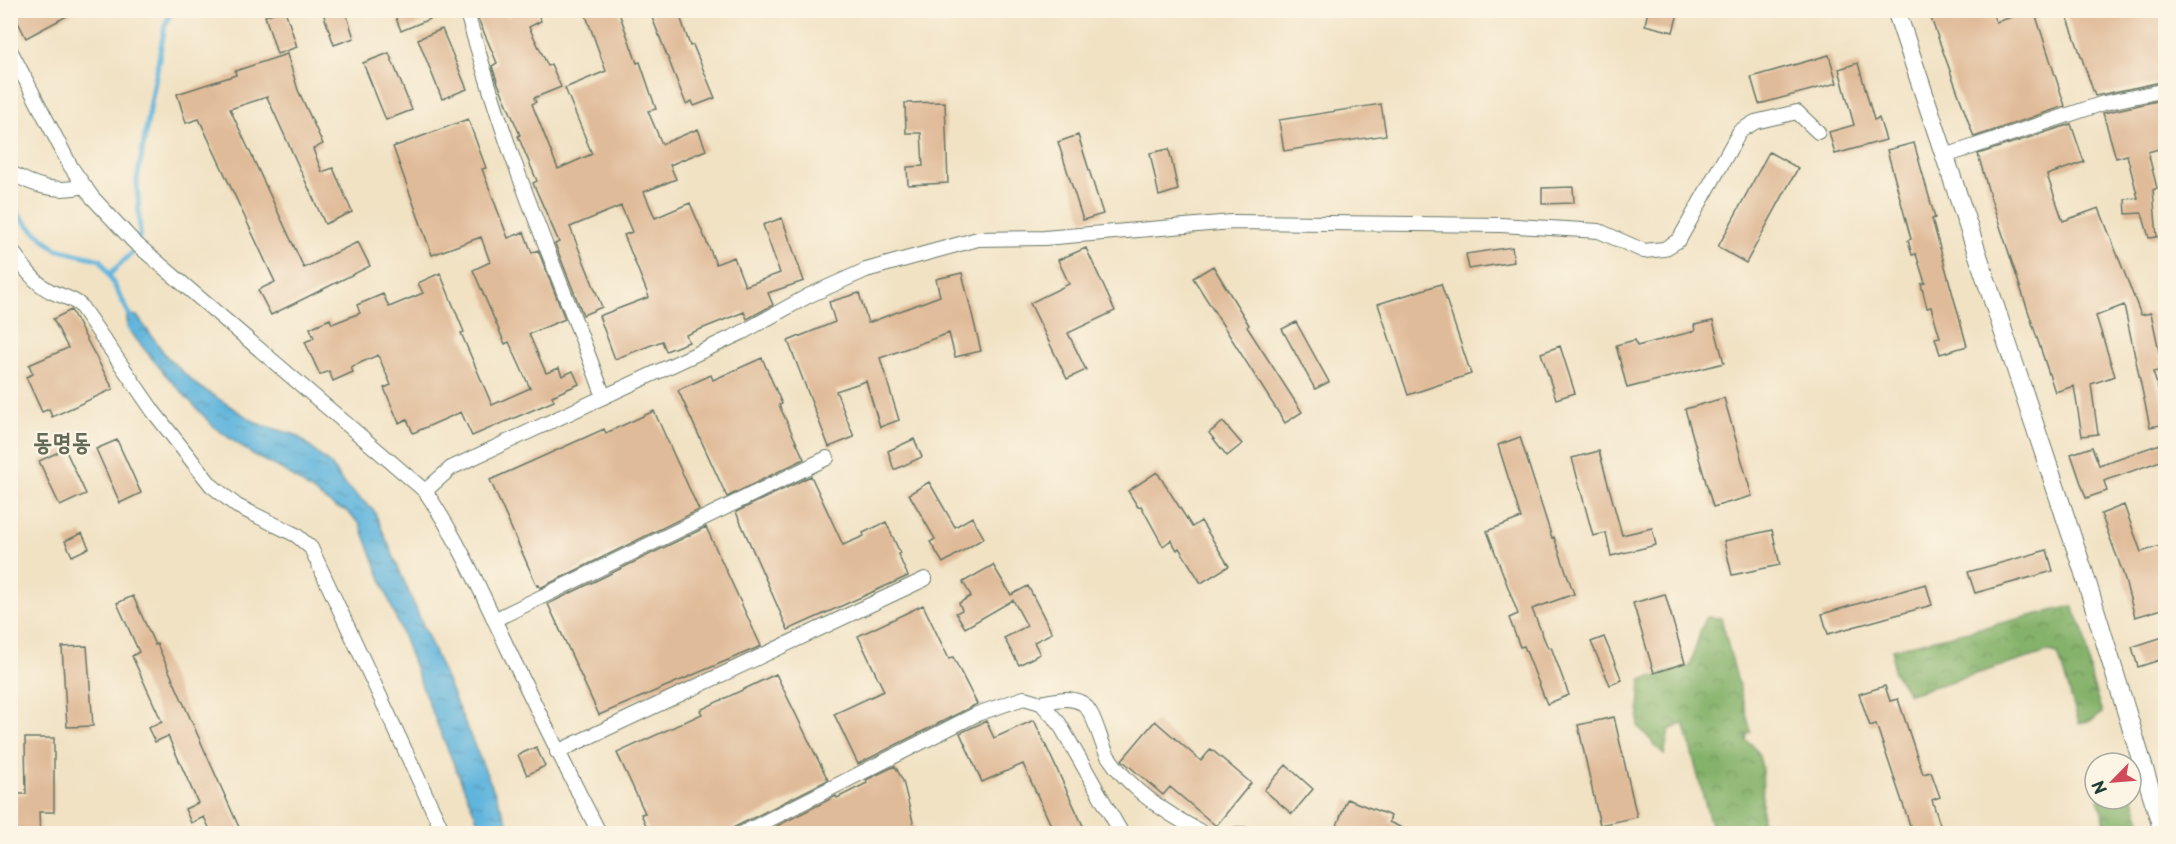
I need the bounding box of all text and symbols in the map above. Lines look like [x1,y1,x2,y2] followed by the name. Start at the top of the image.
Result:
[33,422,91,458] district label: 동명동
[2083,751,2143,811] north arrow
[2085,777,2112,799] text: N

